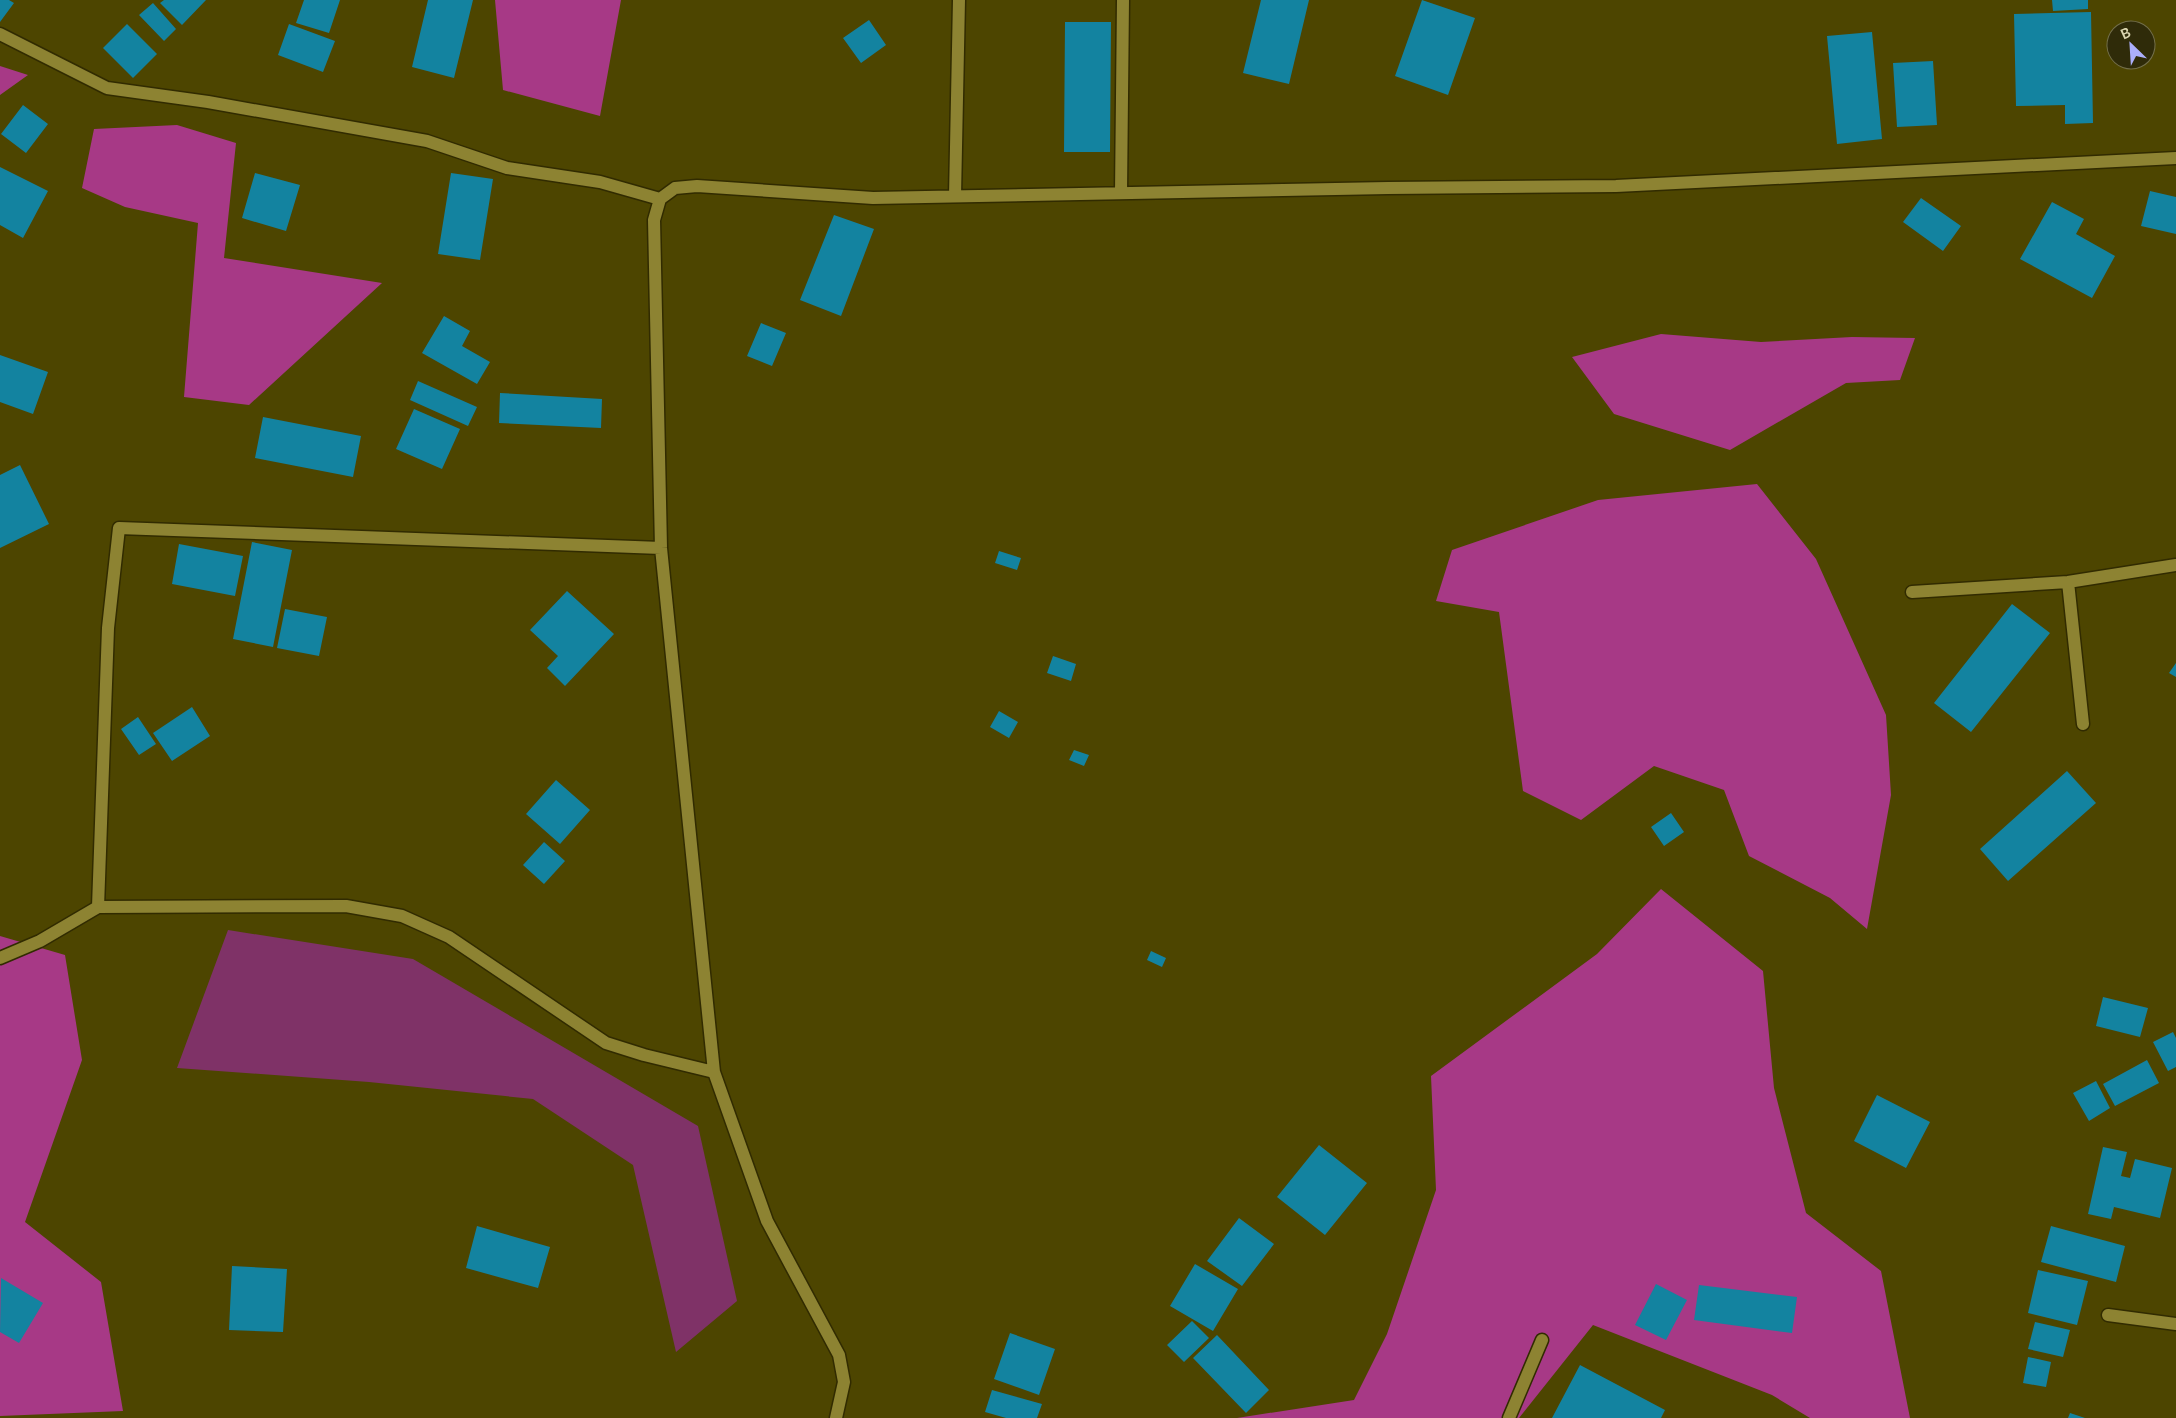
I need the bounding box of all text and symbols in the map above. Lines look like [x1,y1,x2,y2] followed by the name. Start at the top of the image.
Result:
[2106,20,2156,70] north arrow
[2118,23,2133,42] text: B

